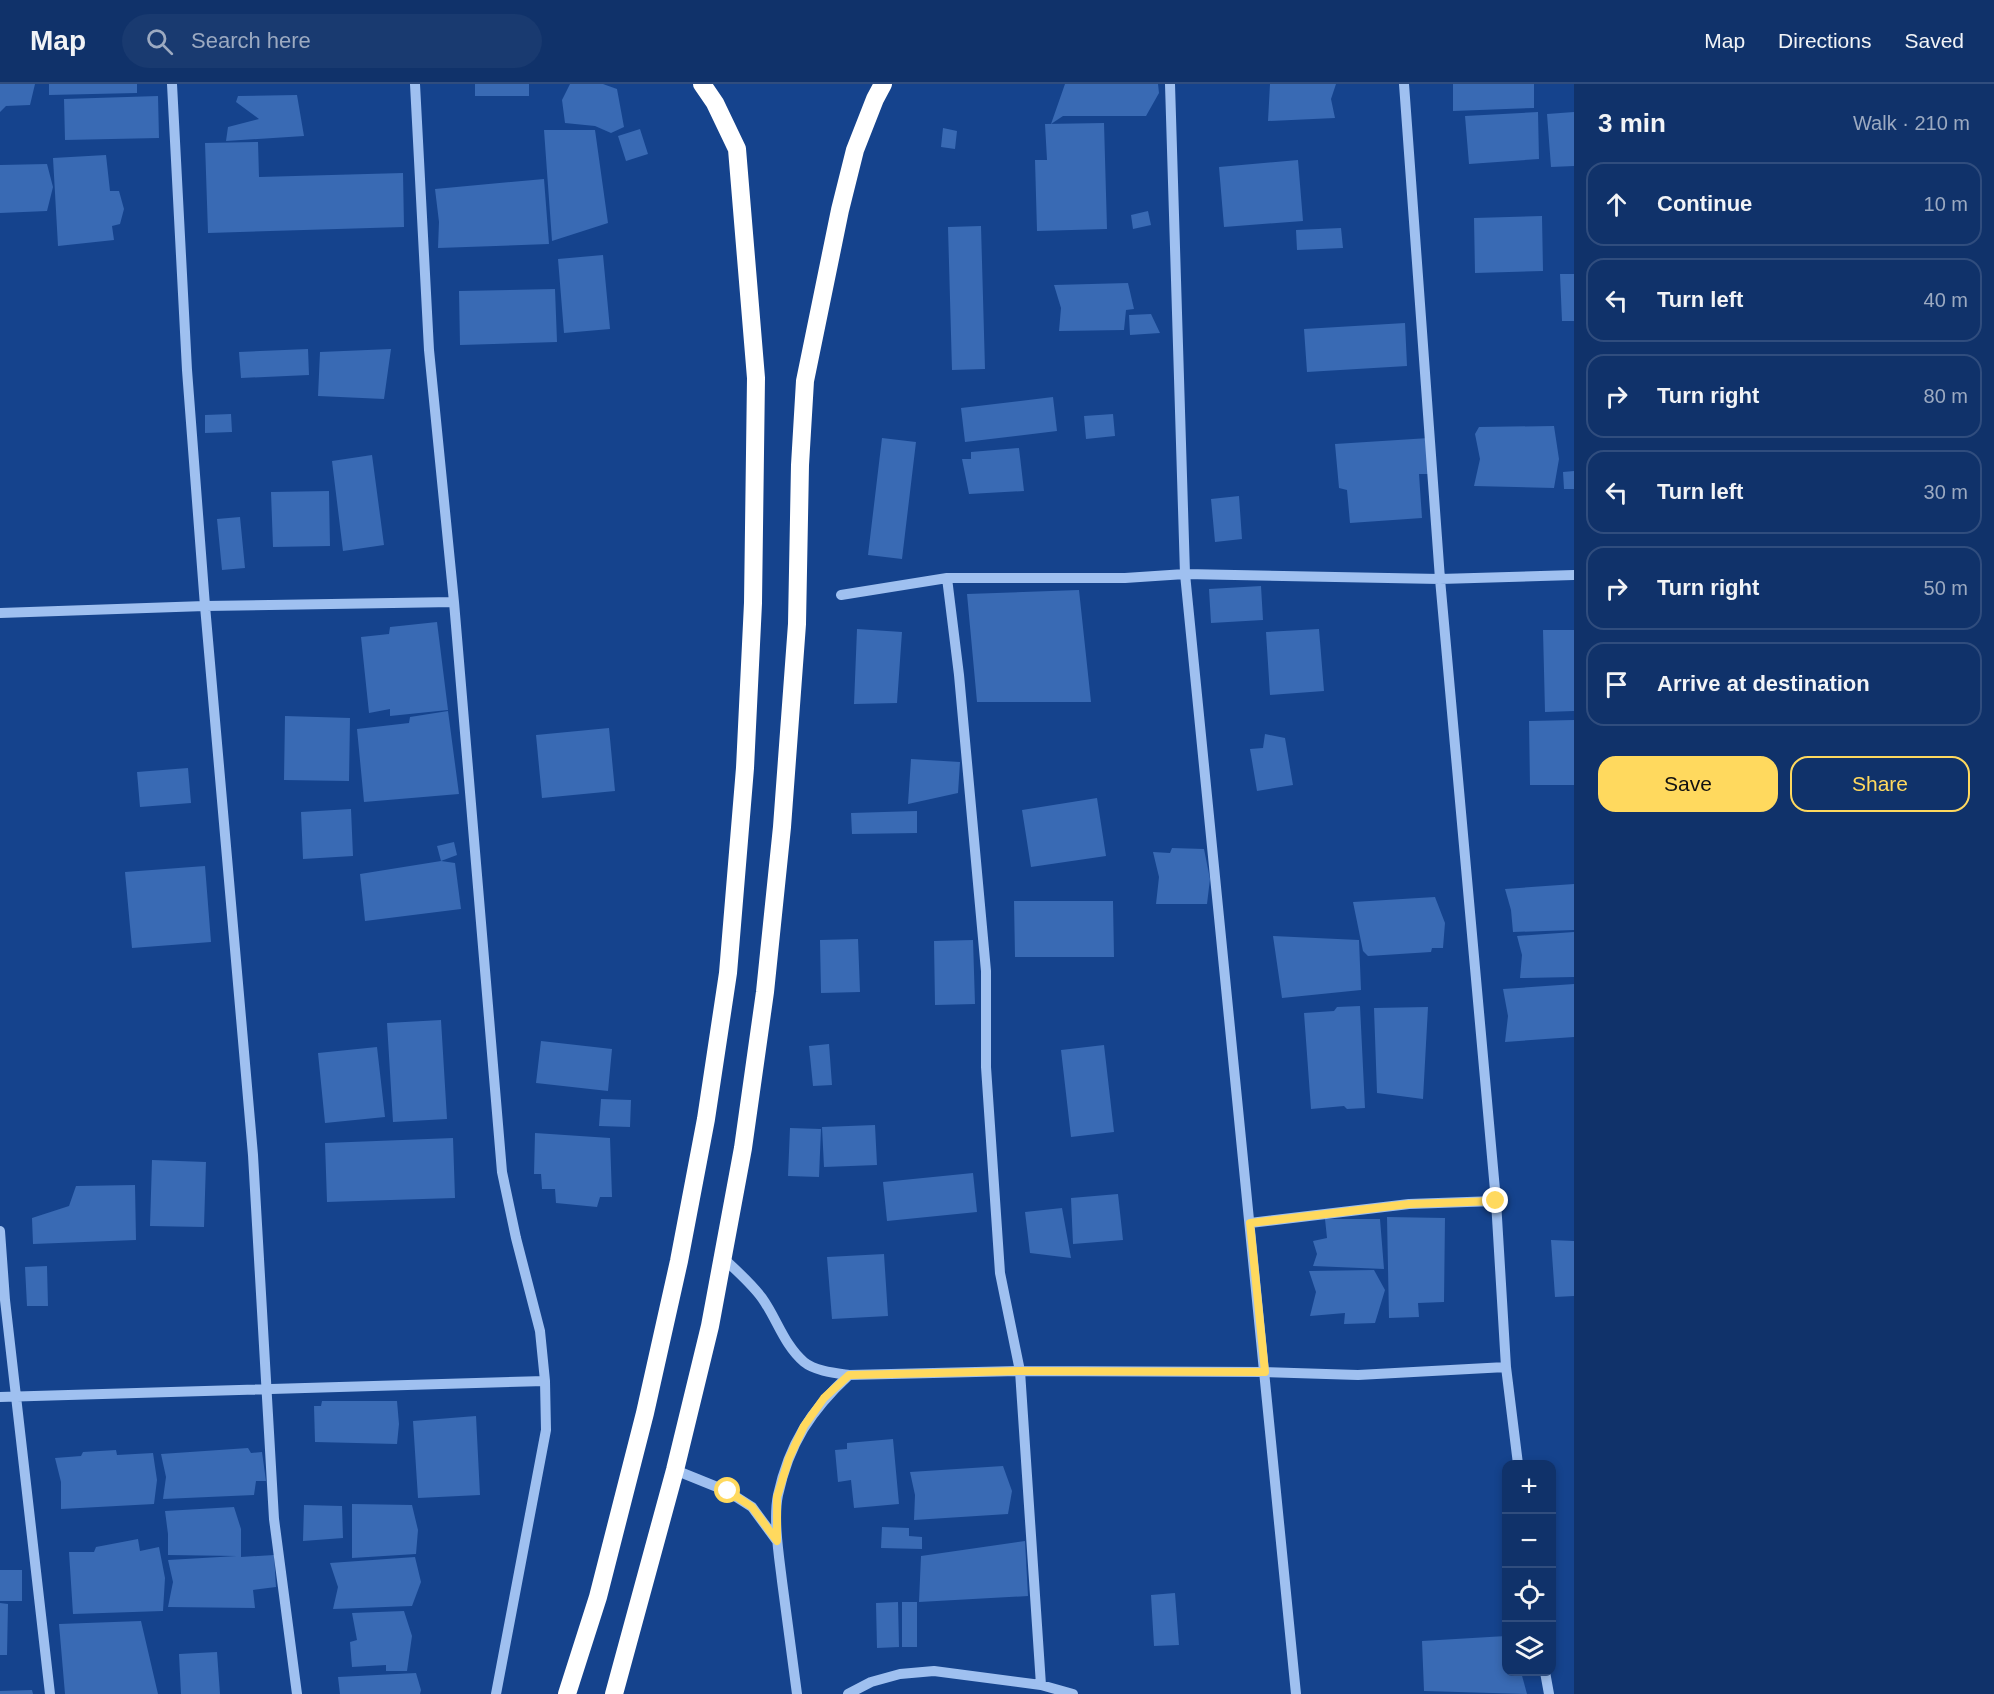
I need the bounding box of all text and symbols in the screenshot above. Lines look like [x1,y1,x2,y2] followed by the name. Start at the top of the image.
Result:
[122,14,542,68] search box
[30,25,86,56] text: Map
[143,25,176,58] icon: search
[191,28,311,53] text: Search here
[1704,29,1745,52] text: Map
[1778,29,1871,52] text: Directions
[1904,29,1964,52] text: Saved
[1598,108,1666,138] text: 3 min
[1853,112,1970,134] text: Walk · 210 m
[1600,188,1633,221] icon: ahead
[1657,191,1752,216] text: Continue
[1924,193,1968,215] text: 10 m
[1600,284,1633,317] icon: left
[1657,287,1743,312] text: Turn left
[1924,289,1968,311] text: 40 m
[1600,380,1633,413] icon: right
[1657,383,1759,408] text: Turn right
[1924,385,1968,407] text: 80 m
[1600,476,1633,509] icon: left
[1657,479,1743,504] text: Turn left
[1924,481,1968,503] text: 30 m
[1600,572,1633,605] icon: right
[1657,575,1759,600] text: Turn right
[1924,577,1968,599] text: 50 m
[1600,668,1633,701] icon: arrive
[1657,671,1870,696] text: Arrive at destination
[1598,756,1778,812] button: Save
[1790,756,1970,812] button: Share
[1482,1187,1508,1213] route end
[1502,1460,1556,1676] map controls
[1502,1460,1556,1514] button: +
[714,1477,740,1503] route start
[1502,1514,1556,1568] button: −
[1502,1568,1556,1622] button: locate
[1502,1622,1556,1676] button: layers

